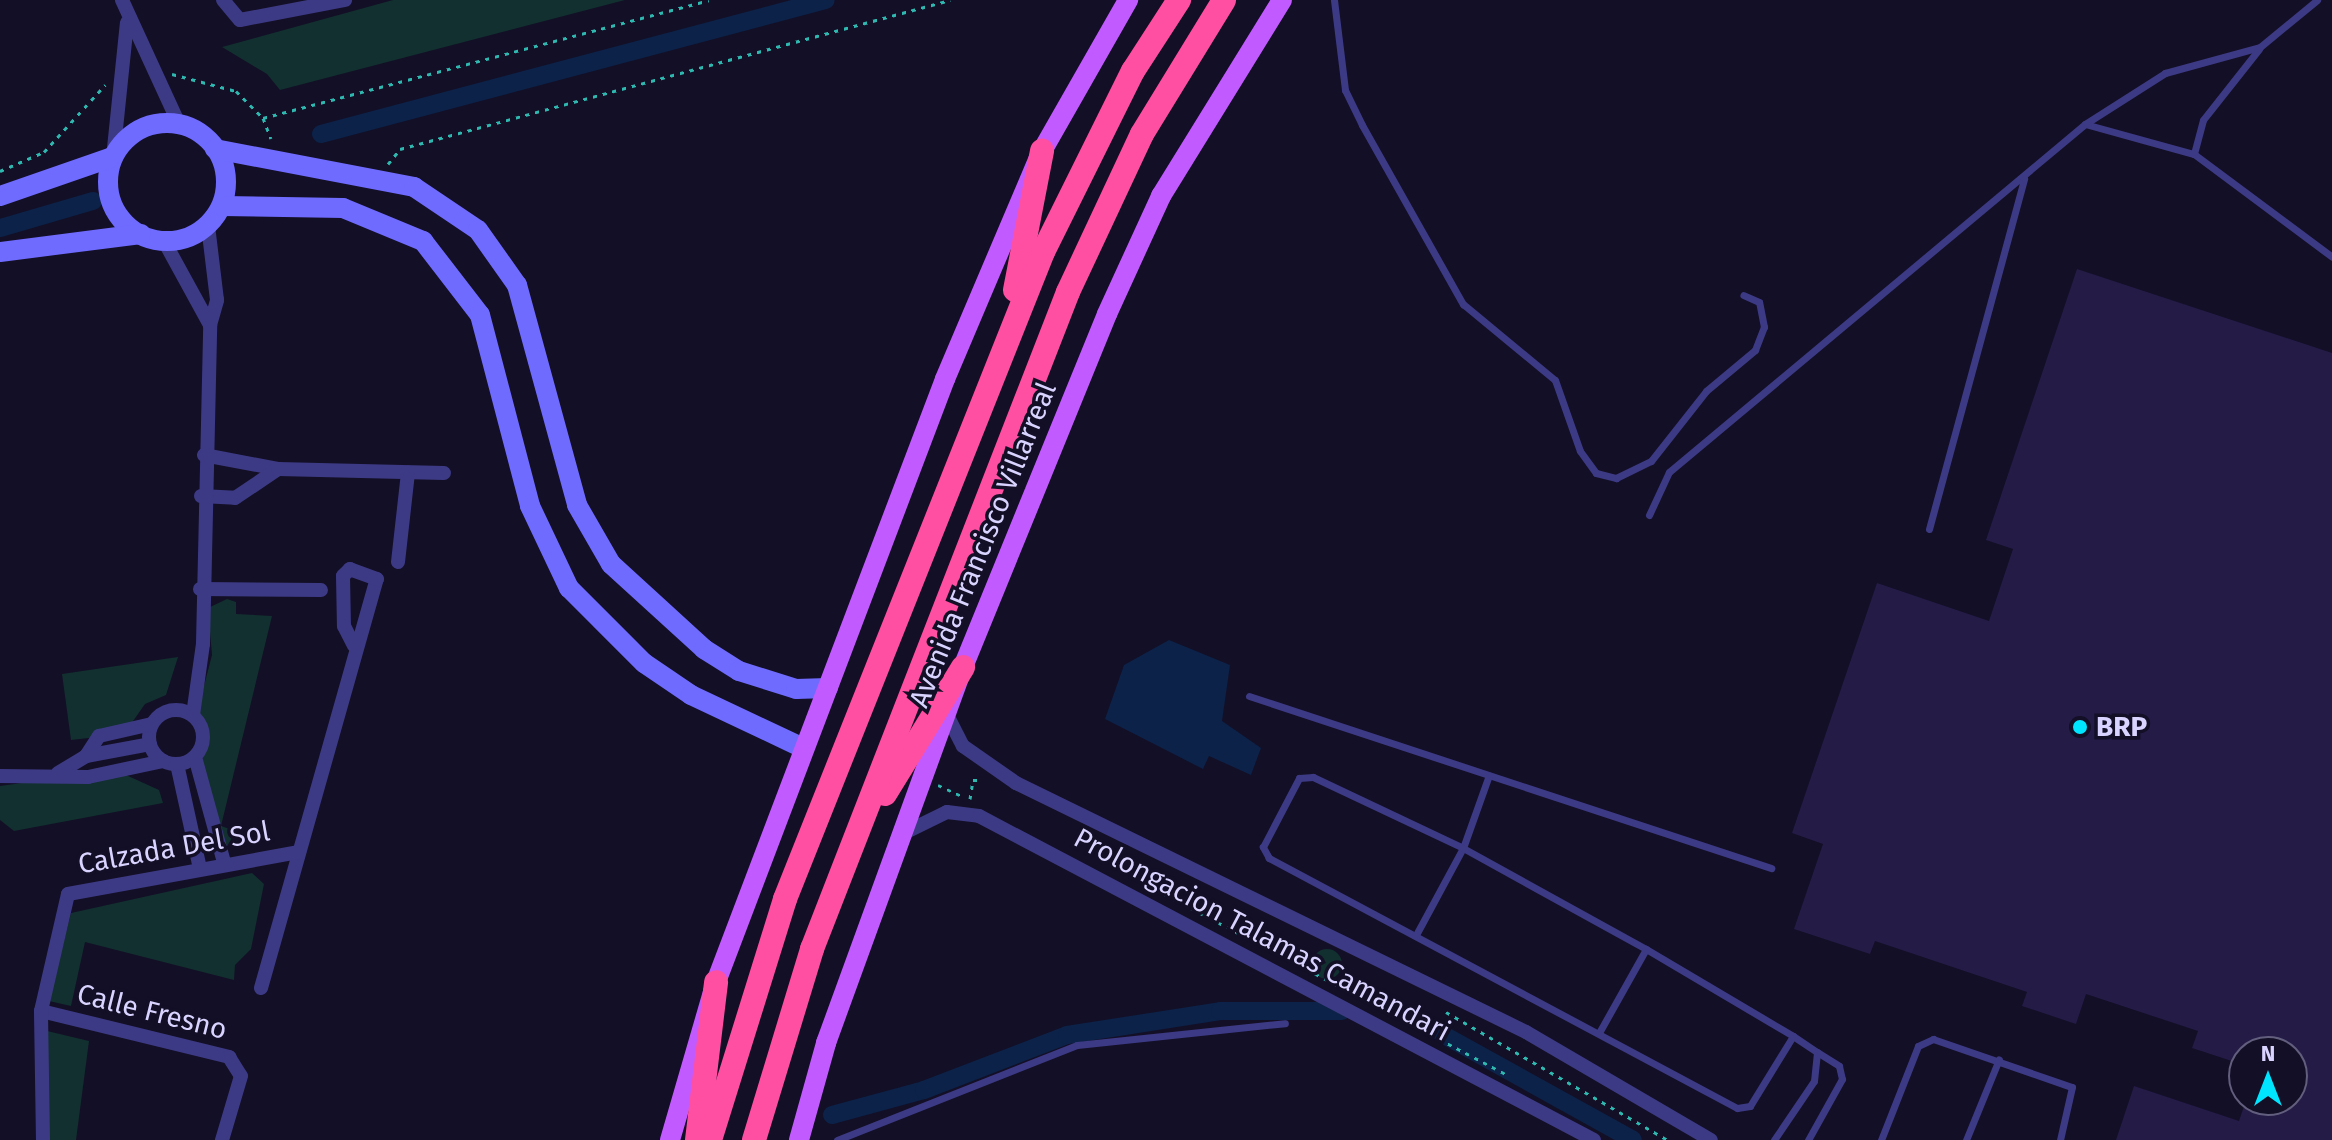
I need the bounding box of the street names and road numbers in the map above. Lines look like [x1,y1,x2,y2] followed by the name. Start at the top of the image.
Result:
[902,378,1064,712] street label: Avenida Francisco Villarreal
[76,815,272,881] street label: Calzada Del Sol
[1068,821,1456,1049] street label: Prolongacion Talamas Camandari
[74,977,230,1047] street label: Calle Fresno

